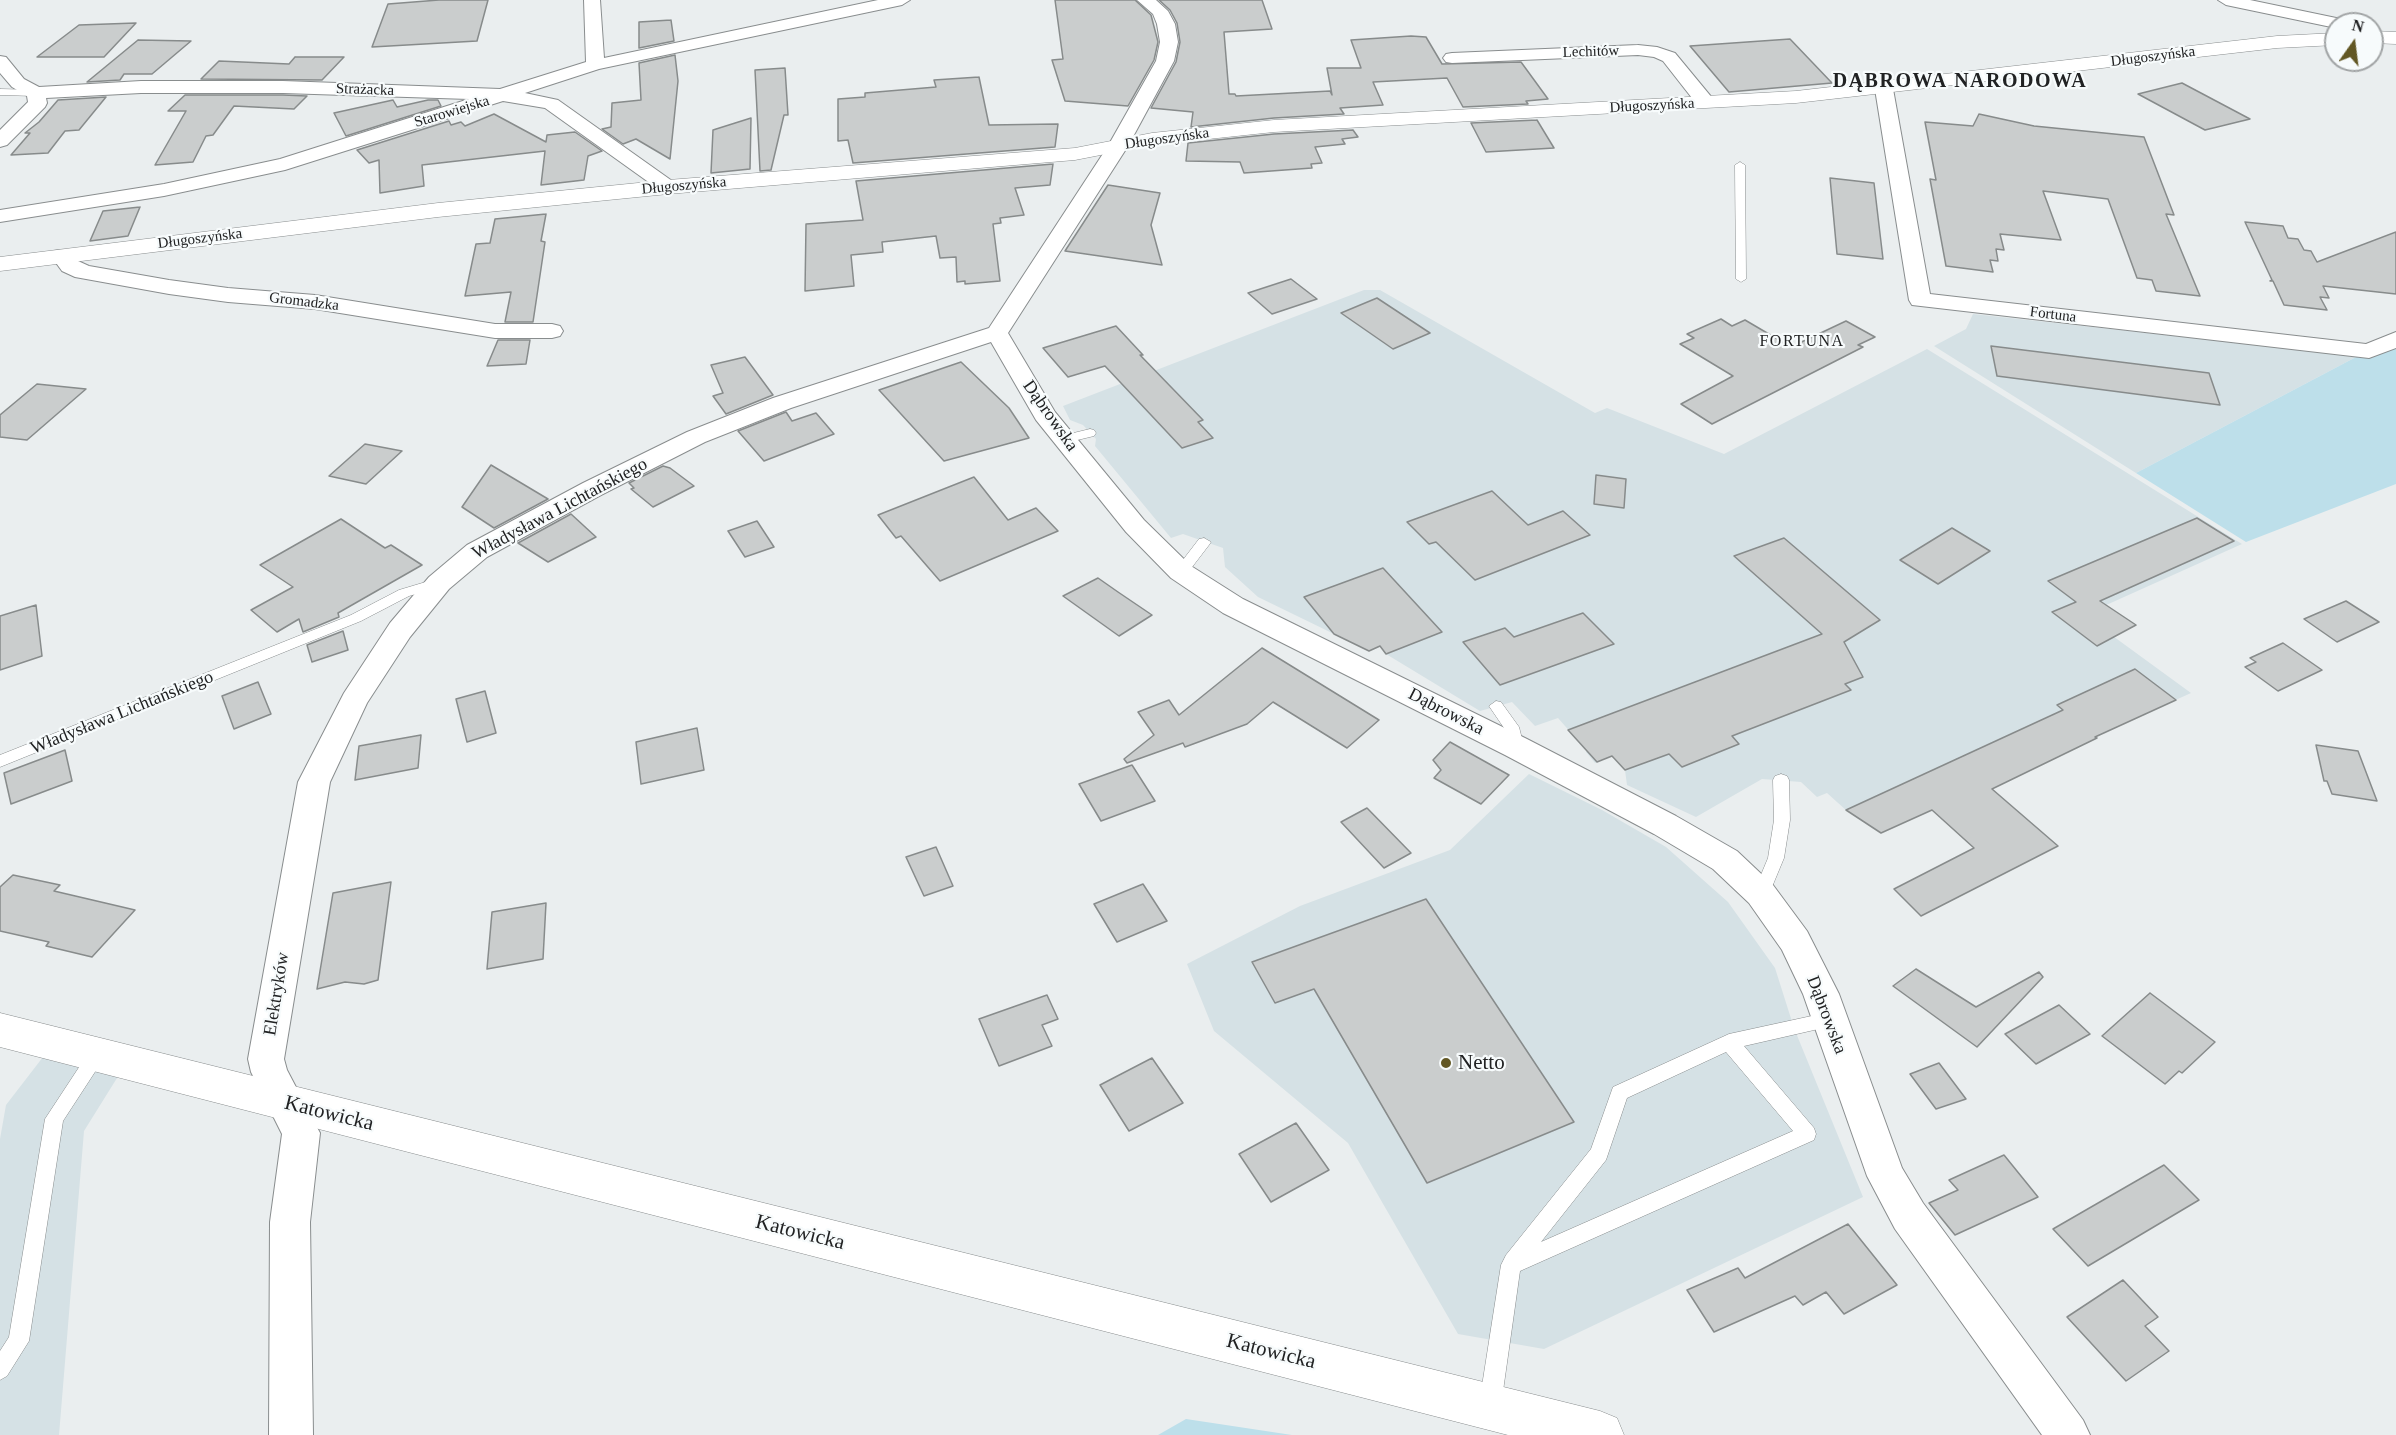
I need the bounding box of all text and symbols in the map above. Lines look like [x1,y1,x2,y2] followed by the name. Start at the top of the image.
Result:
[2324,12,2384,72] north arrow
[2350,16,2366,36] text: N
[1562,42,1620,62] street label: Lechitów
[2110,43,2196,71] street label: Długoszyńska
[1833,70,2087,94] district label: DĄBROWA NARODOWA
[336,80,394,100] street label: Strażacka
[412,92,492,132] street label: Starowiejska
[1609,95,1695,117] street label: Długoszyńska
[1124,124,1210,154] street label: Długoszyńska
[641,173,727,199] street label: Długoszyńska
[157,225,243,253] street label: Długoszyńska
[268,289,340,315] street label: Gromadzka
[2029,303,2077,327] street label: Fortuna
[1759,332,1845,352] district label: FORTUNA
[1018,376,1082,456] street label: Dąbrowska
[469,454,651,564] street label: Władysława Lichtańskiego
[27,666,217,760] street label: Władysława Lichtańskiego
[1405,684,1487,740] street label: Dąbrowska
[260,951,294,1037] street label: Elektryków
[1801,973,1851,1057] street label: Dąbrowska
[1458,1050,1505,1076] place label: Netto
[1439,1056,1453,1070] marker: Netto
[282,1091,376,1137] street label: Katowicka
[753,1210,847,1256] street label: Katowicka
[1224,1329,1318,1375] street label: Katowicka

